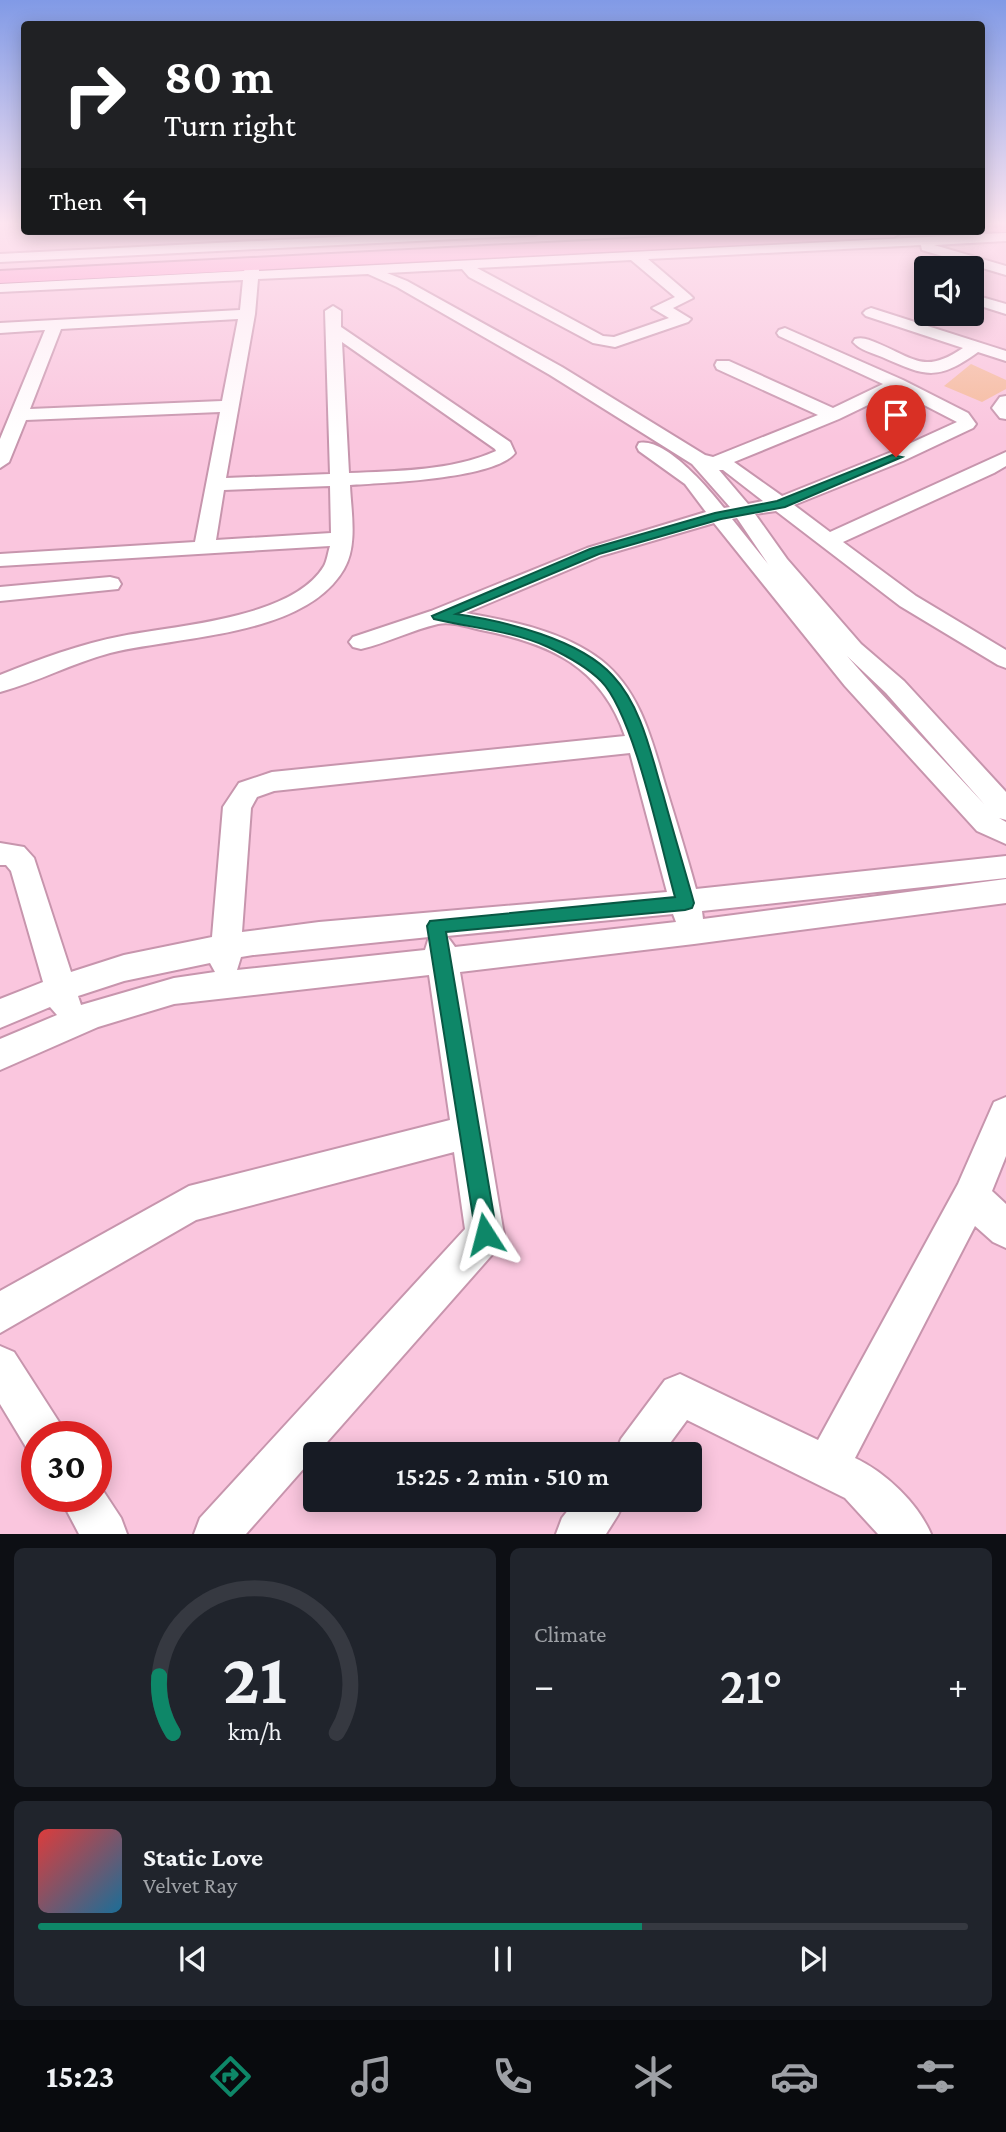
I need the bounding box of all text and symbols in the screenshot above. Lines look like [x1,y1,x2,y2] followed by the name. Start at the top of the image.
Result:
[49,49,140,140] icon: right
[164,49,273,104] text: 80 m
[164,107,296,143] text: Turn right
[117,182,155,220] icon: left
[49,187,103,216] text: Then
[914,256,984,326] map controls
[914,256,984,326] button: sound
[866,385,926,457] pin
[877,396,915,434] icon: arrive
[448,1197,522,1271] position arrow
[21,1421,112,1512] speed limit sign: 30
[396,1462,609,1491] text: 15:25 · 2 min · 510 m
[534,1621,606,1647] text: Climate
[223,1639,287,1720] text: 21
[720,1656,782,1714] text: 21°
[534,1664,554,1706] text: −
[948,1664,968,1706] text: +
[228,1718,282,1745] text: km/h
[143,1843,263,1872] text: Static Love
[143,1872,237,1898] text: Velvet Ray
[174,1940,212,1978] icon: previous
[484,1940,522,1978] icon: pause
[794,1940,832,1978] icon: next
[206,2052,255,2101] icon: directions
[347,2052,396,2101] icon: music
[488,2052,537,2101] icon: phone
[629,2052,678,2101] icon: climate
[770,2052,819,2101] icon: car
[911,2052,960,2101] icon: filters
[46,2058,114,2094] text: 15:23

